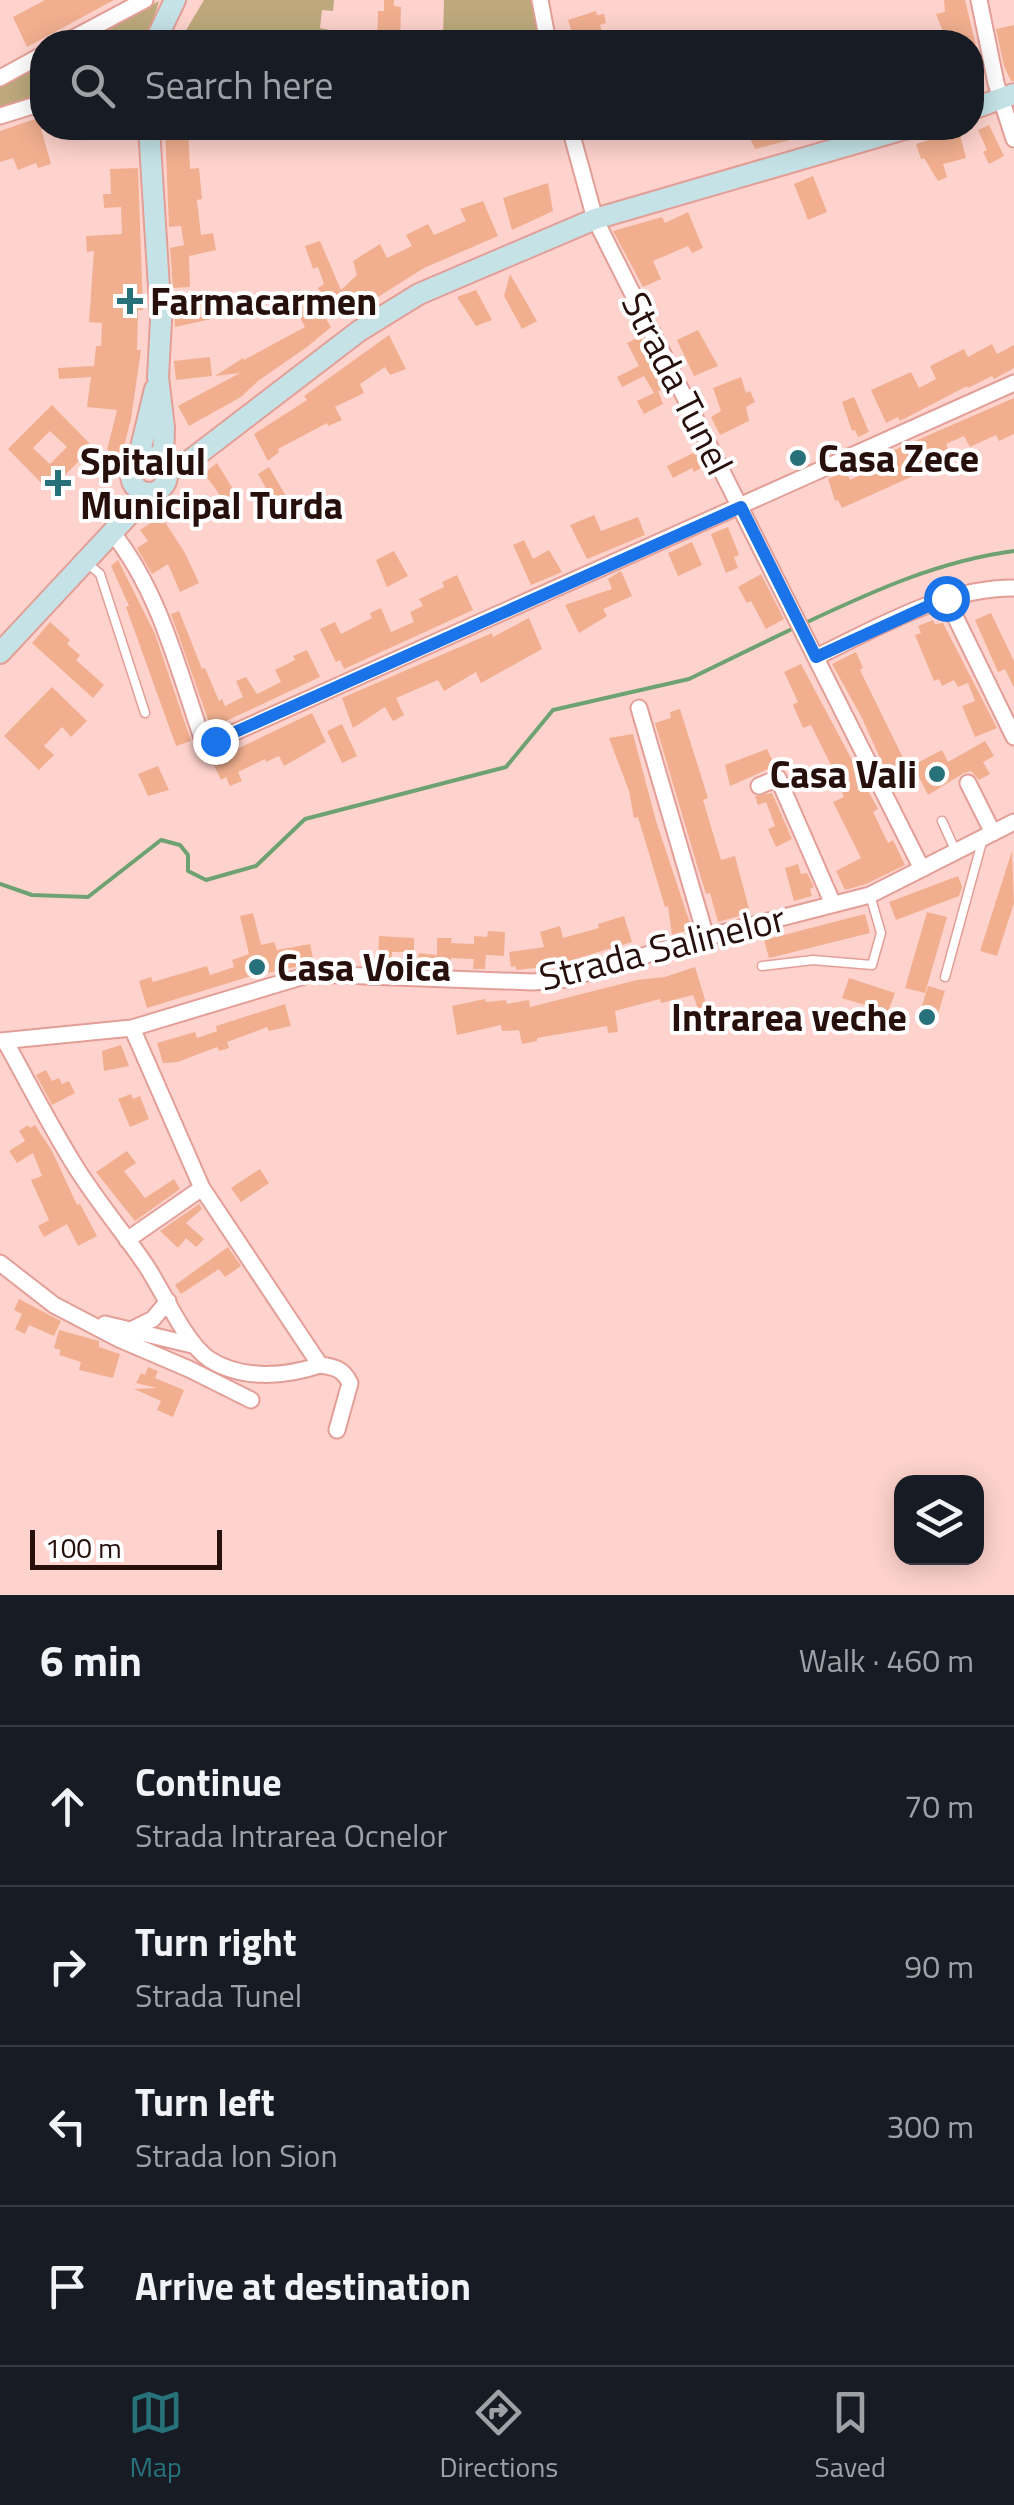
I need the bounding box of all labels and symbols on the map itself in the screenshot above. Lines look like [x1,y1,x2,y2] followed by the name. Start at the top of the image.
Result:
[150,272,377,330] place label: Farmacarmen
[607,281,749,485] street label: Strada Tunel
[119,290,141,312] marker: Farmacarmen
[818,429,979,487] place label: Casa Zece
[80,432,343,534] place label: Spitalul Municipal Turda
[787,447,809,469] marker: Casa Zece
[45,470,71,496] marker: Spitalul Municipal Turda
[924,576,970,622] route start
[193,719,239,765] route end
[770,745,917,803] place label: Casa Vali
[926,763,948,785] marker: Casa Vali
[533,888,791,1006] street label: Strada Salinelor
[277,938,451,996] place label: Casa Voica
[246,956,268,978] marker: Casa Voica
[671,988,907,1046] place label: Intrarea veche
[916,1006,938,1028] marker: Intrarea veche
[30,1525,222,1570] scale bar

